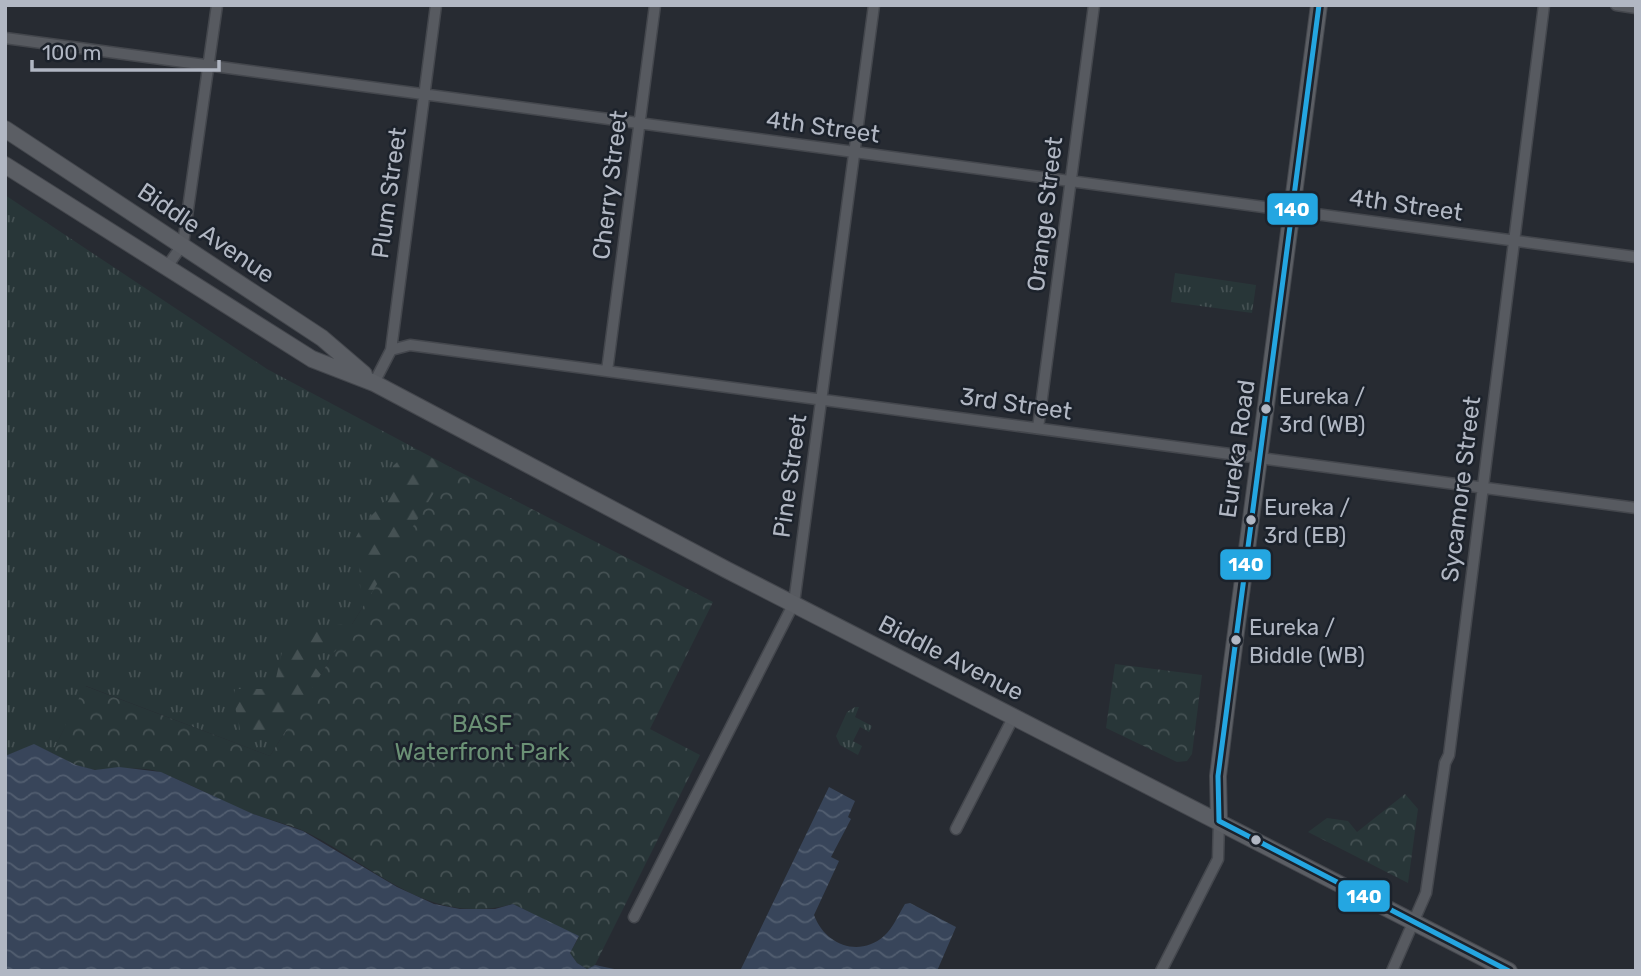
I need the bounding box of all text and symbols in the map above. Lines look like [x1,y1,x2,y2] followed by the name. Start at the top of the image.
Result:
[32,28,219,72] scale bar
[42,40,101,65] text: 100 m
[765,105,881,149] street label: 4th Street
[587,109,633,261] street label: Cherry Street
[366,126,412,260] street label: Plum Street
[1022,135,1068,293] street label: Orange Street
[132,177,280,289] street label: Biddle Avenue
[1348,183,1464,227] street label: 4th Street
[1266,192,1319,226] line badge: 140
[1274,198,1310,221] text: 140
[1213,378,1261,520] street label: Eureka Road
[958,382,1074,426] street label: 3rd Street
[1279,383,1366,438] place label: Eureka / 3rd (WB)
[1436,395,1486,583] street label: Sycamore Street
[1259,402,1273,416] marker: Eureka / 3rd (WB)
[767,412,813,540] street label: Pine Street
[1264,494,1351,549] place label: Eureka / 3rd (EB)
[1244,513,1258,527] marker: Eureka / 3rd (EB)
[1219,548,1272,581] line badge: 140
[1228,553,1264,576] text: 140
[874,609,1028,707] street label: Biddle Avenue
[1249,614,1365,669] place label: Eureka / Biddle (WB)
[1229,633,1243,647] marker: Eureka / Biddle (WB)
[394,710,570,766] park label: BASF Waterfront Park
[1249,833,1263,847] unlabelled marker
[1337,879,1391,913] line badge: 140
[1346,885,1382,908] text: 140

